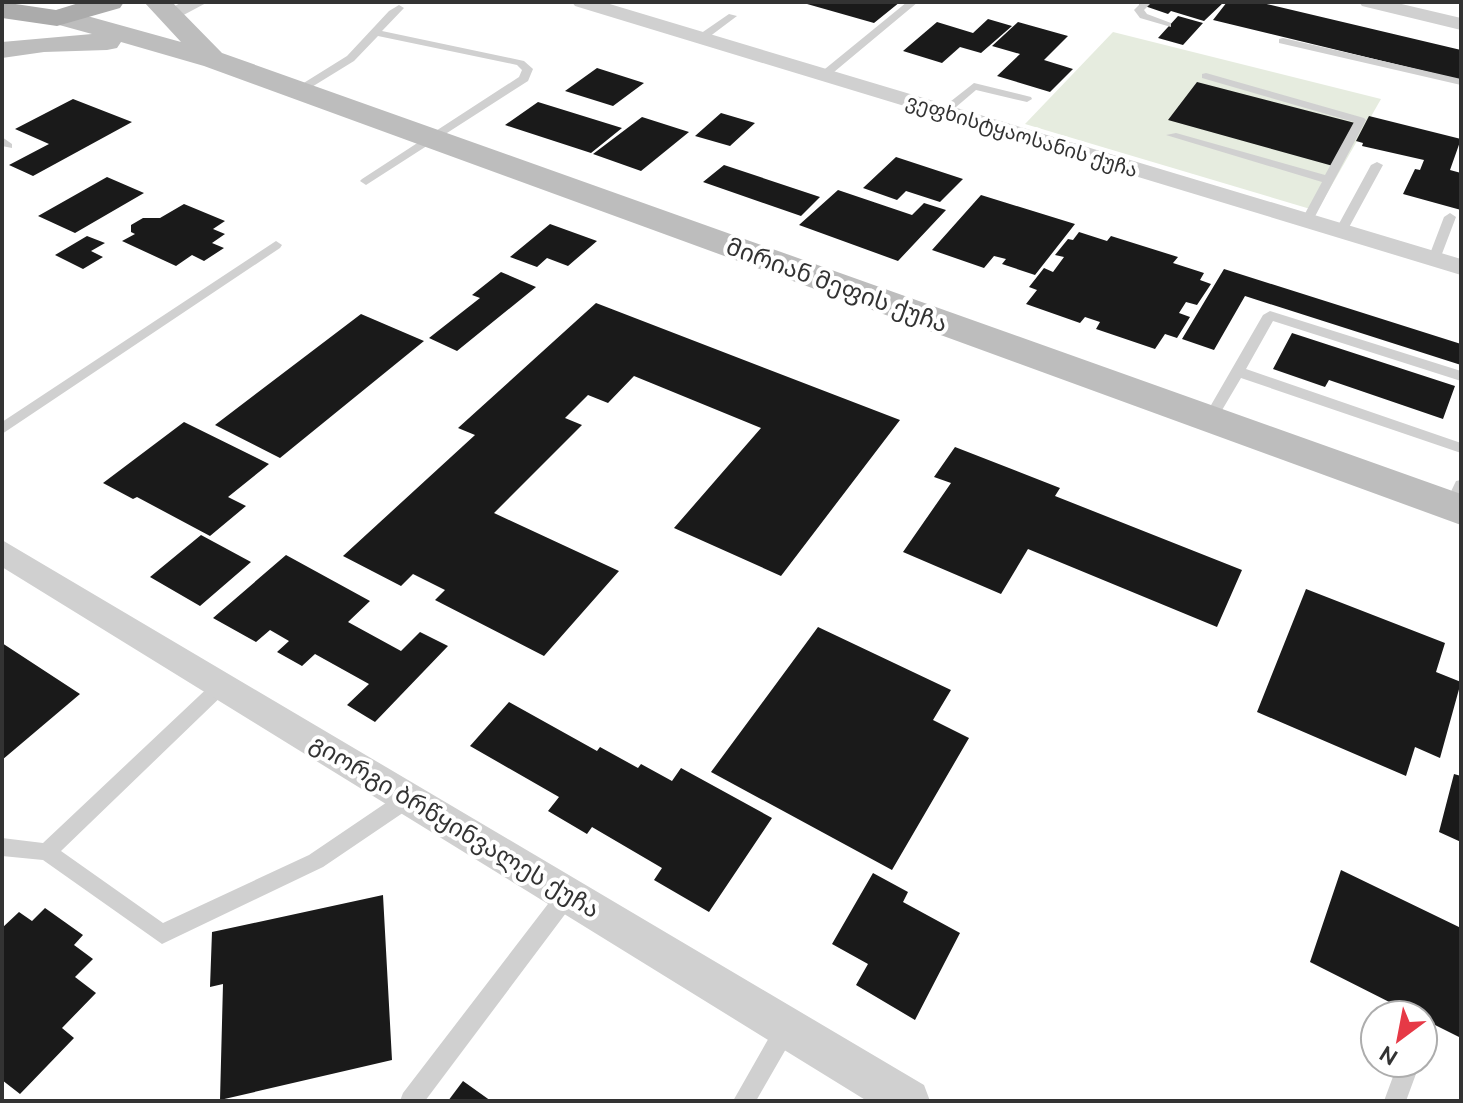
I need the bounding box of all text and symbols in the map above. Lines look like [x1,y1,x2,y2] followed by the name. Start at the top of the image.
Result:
[903,89,1140,182] street label: ვეფხისტყაოსანის ქუჩა
[723,232,951,338] street label: მირიან მეფის ქუჩა
[305,729,604,924] street label: გიორგი ბრწყინვალეს ქუჩა
[1359,999,1439,1079] north arrow
[1375,1041,1402,1071] text: N

